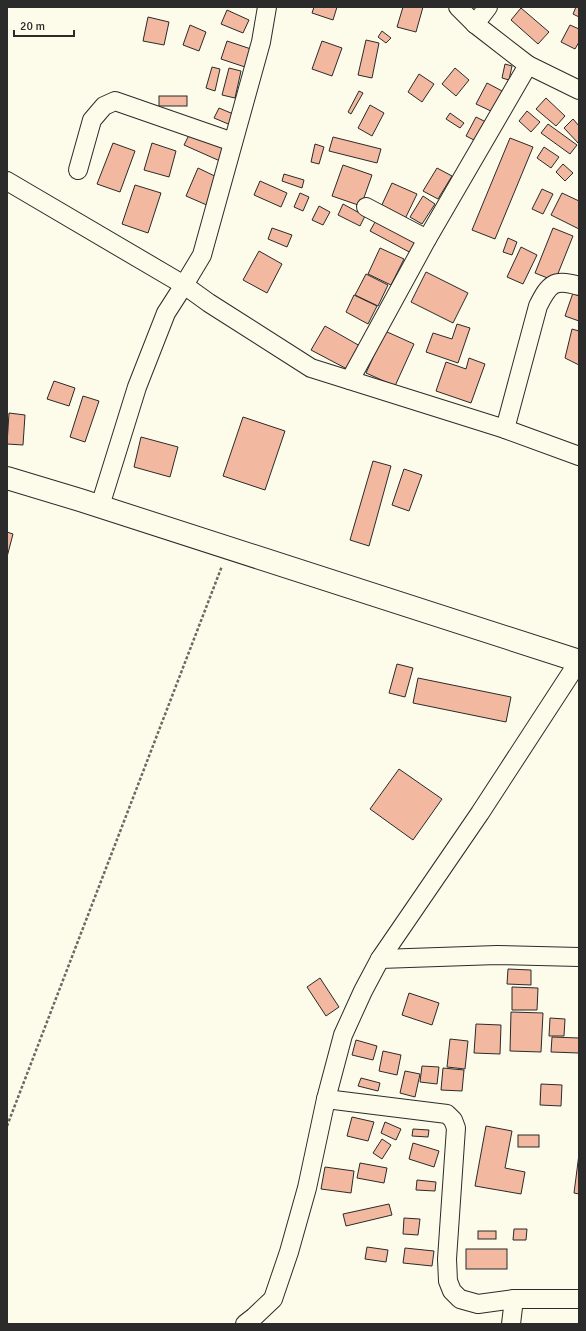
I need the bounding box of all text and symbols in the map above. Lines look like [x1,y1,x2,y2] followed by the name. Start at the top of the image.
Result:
[14,12,74,38] scale bar
[20,19,45,34] text: 20 m

